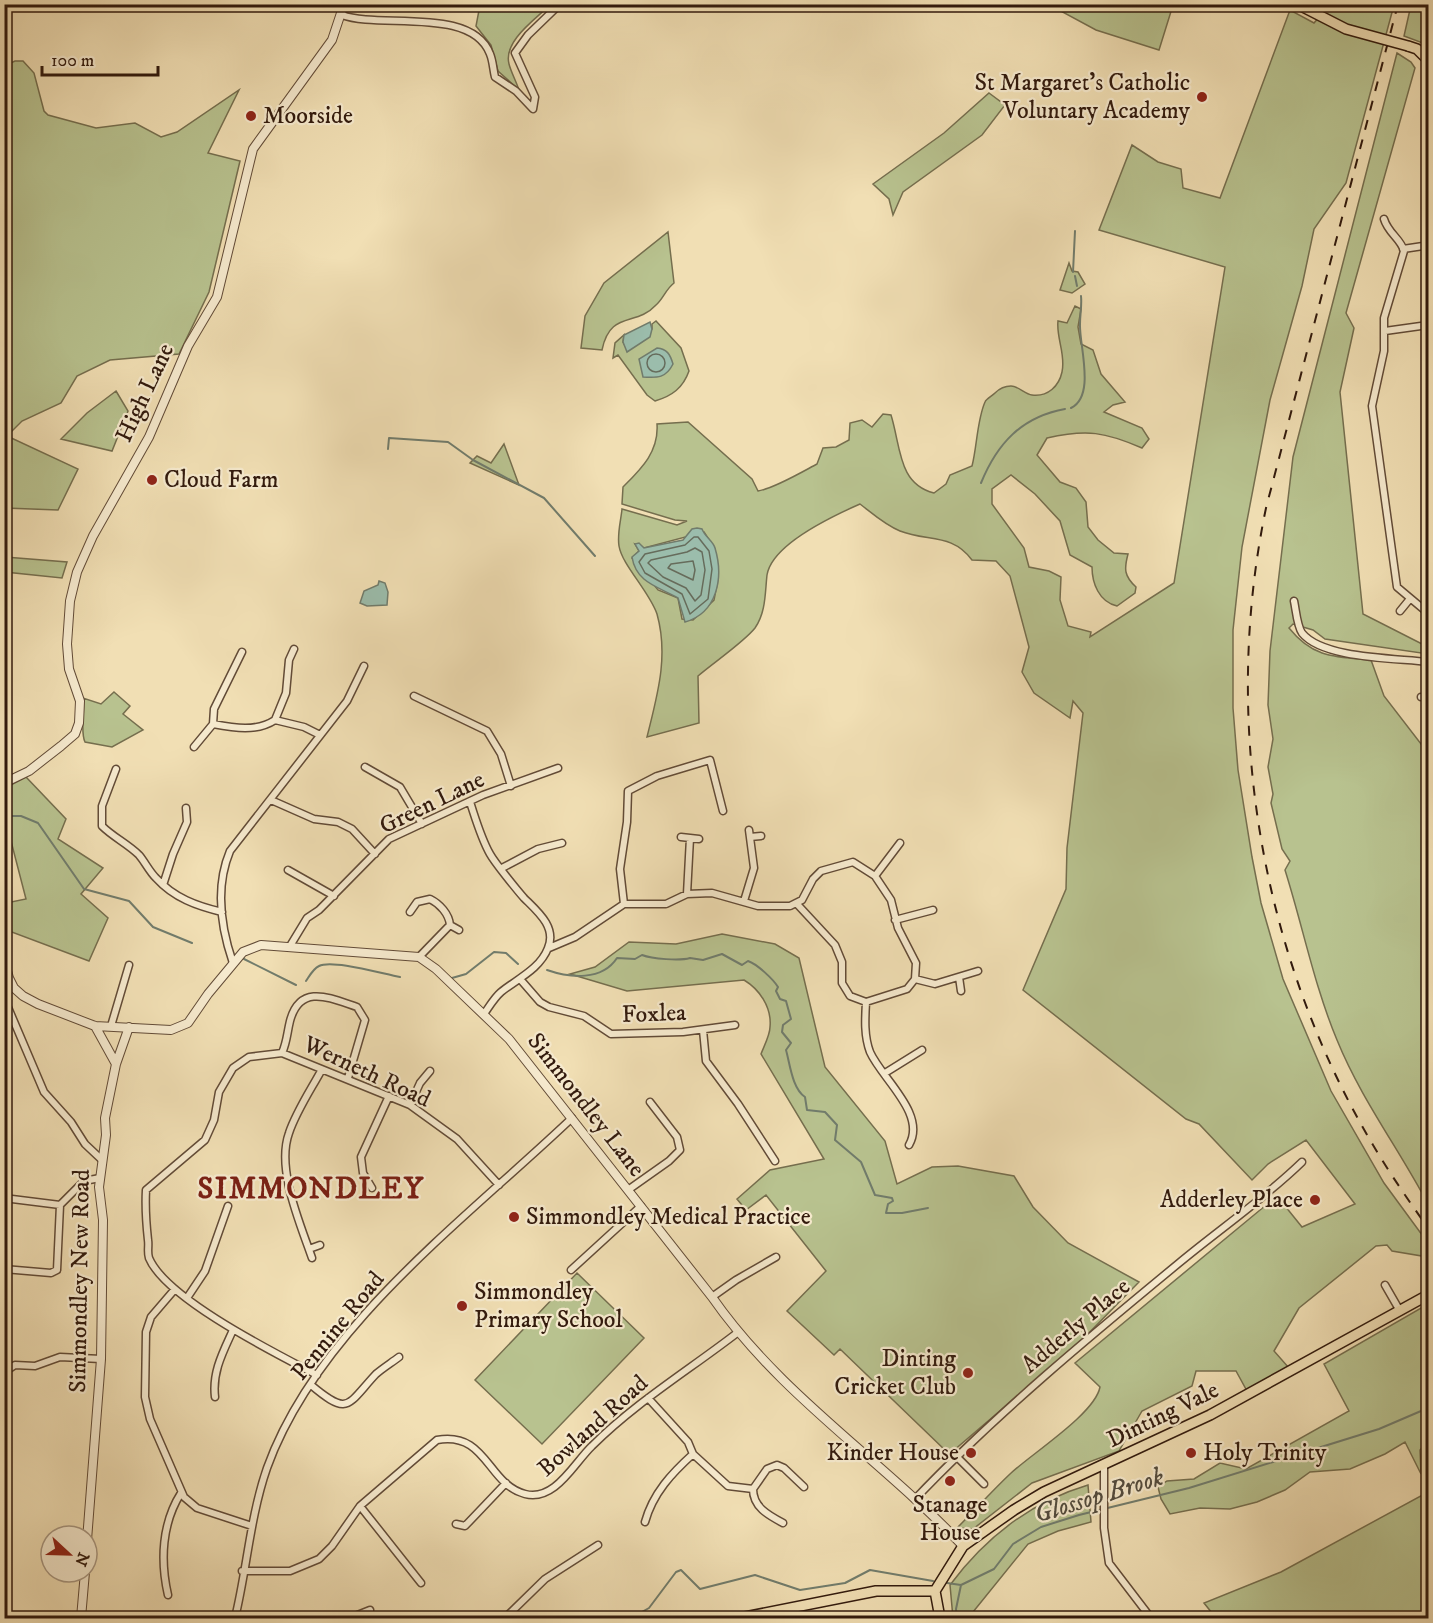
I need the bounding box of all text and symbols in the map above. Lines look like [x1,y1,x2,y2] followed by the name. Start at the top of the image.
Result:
[42,39,158,77] scale bar
[51,50,94,72] text: 100 m
[974,68,1191,126] place label: St Margaret's Catholic Voluntary Academy
[1195,90,1209,104] marker: St Margaret's Catholic Voluntary Academy
[263,101,353,131] place label: Moorside
[244,109,258,123] marker: Moorside
[109,339,181,447] street label: High Lane
[164,465,279,495] place label: Cloud Farm
[145,473,159,487] marker: Cloud Farm
[375,765,489,841] street label: Green Lane
[621,998,688,1030] street label: Foxlea
[521,1027,652,1183] street label: Simmondley Lane
[298,1029,436,1115] street label: Werneth Road
[63,1169,97,1393] street label: Simmondley New Road
[198,1171,424,1208] district label: SIMMONDLEY
[1160,1185,1303,1215] place label: Adderley Place
[1308,1193,1322,1207] marker: Adderley Place
[526,1202,811,1232] place label: Simmondley Medical Practice
[507,1210,521,1224] marker: Simmondley Medical Practice
[285,1265,391,1387] street label: Pennine Road
[1015,1272,1137,1380] street label: Adderly Place
[474,1277,623,1335] place label: Simmondley Primary School
[455,1299,469,1313] marker: Simmondley Primary School
[834,1344,956,1402] place label: Dinting Cricket Club
[961,1366,975,1380] marker: Dinting Cricket Club
[532,1369,654,1483] street label: Bowland Road
[1102,1375,1224,1455] street label: Dinting Vale
[826,1438,959,1468] place label: Kinder House
[1203,1438,1327,1468] place label: Holy Trinity
[964,1446,978,1460] marker: Kinder House
[1184,1446,1198,1460] marker: Holy Trinity
[1030,1461,1168,1531] water label: Glossop Brook
[943,1474,957,1488] marker: Stanage House
[913,1490,987,1548] place label: Stanage House
[39,1524,99,1584] north arrow
[70,1549,94,1569] text: N

